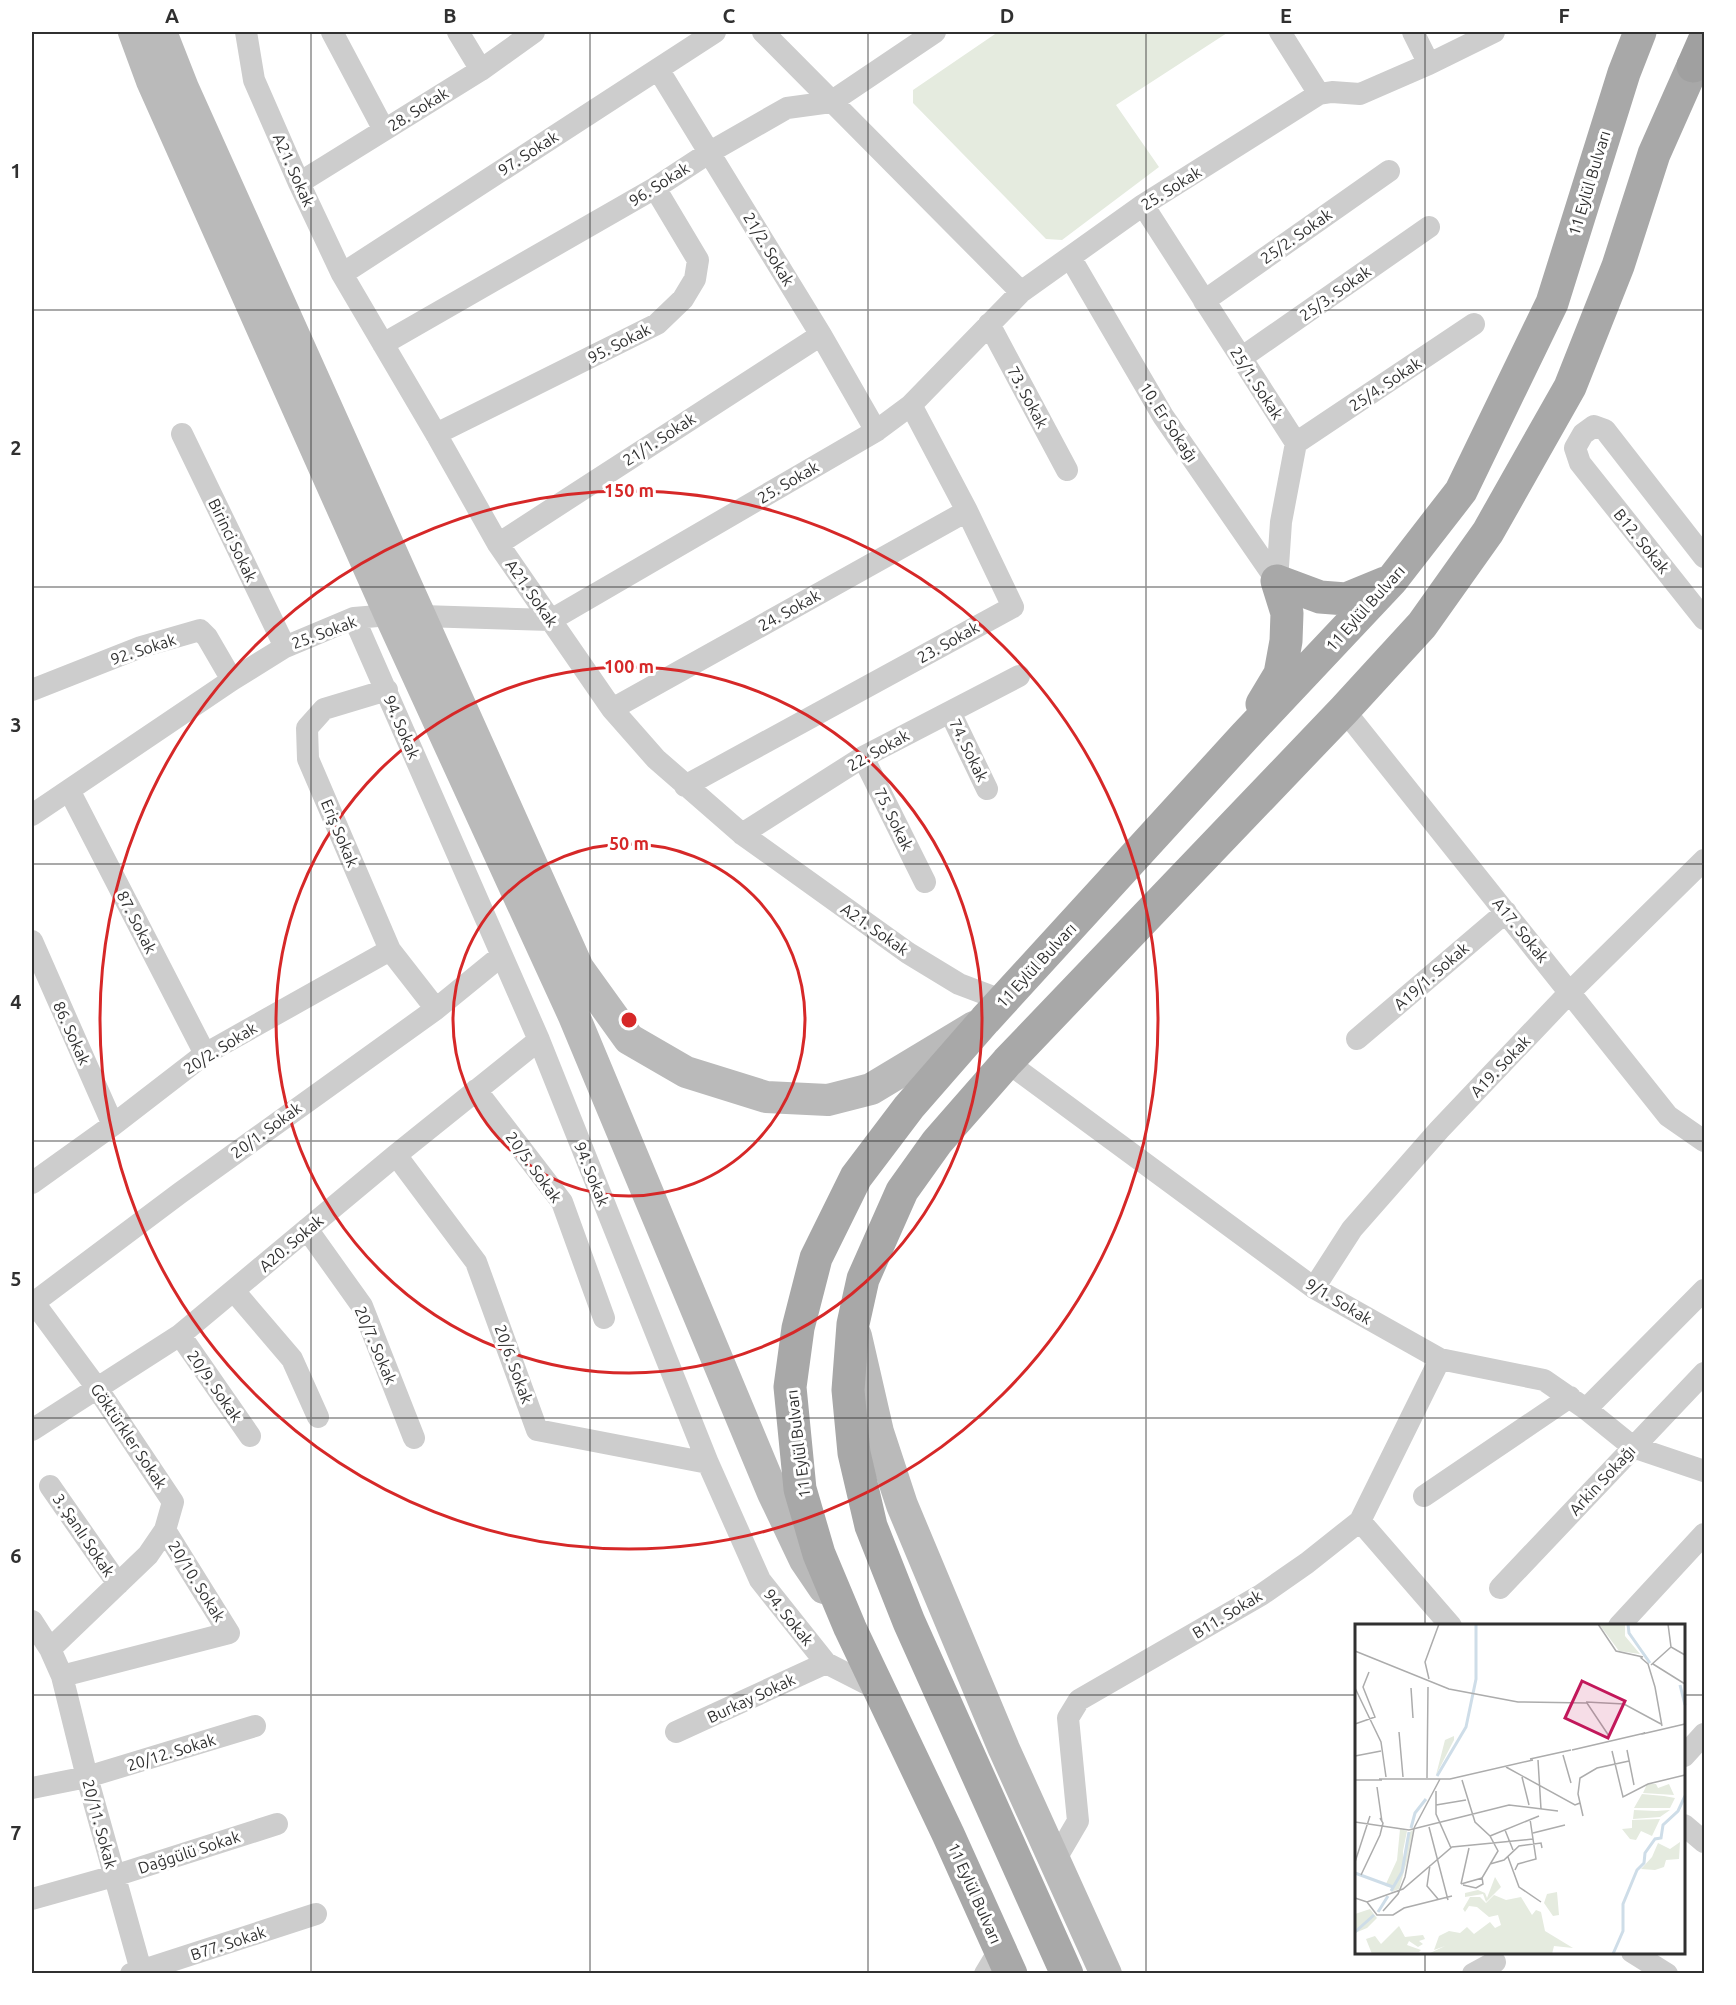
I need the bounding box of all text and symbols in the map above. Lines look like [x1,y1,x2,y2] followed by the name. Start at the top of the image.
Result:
[165,4,179,27] text: A
[443,4,457,27] text: B
[723,4,736,27] text: C
[1000,4,1014,27] text: D
[1280,4,1292,27] text: E
[1558,4,1570,27] text: F
[384,83,452,135] street label: 28. Sokak
[495,127,561,179] street label: 97. Sokak
[1564,128,1614,238] street label: 11 Eylül Bulvarı
[270,131,318,209] street label: A21. Sokak
[625,158,693,210] street label: 96. Sokak
[10,159,22,182] text: 1
[1137,162,1205,214] street label: 25. Sokak
[1257,205,1335,267] street label: 25/2. Sokak
[740,209,798,289] street label: 21/2. Sokak
[1296,262,1374,324] street label: 25/3. Sokak
[585,320,653,366] street label: 95. Sokak
[1227,343,1287,423] street label: 25/1. Sokak
[1346,353,1424,415] street label: 25/4. Sokak
[1004,363,1052,431] street label: 73. Sokak
[1137,379,1201,465] street label: 10. Er Sokağı
[619,409,699,469] street label: 21/1. Sokak
[10,436,22,459] text: 2
[754,457,822,507] street label: 25. Sokak
[604,480,654,500] text: 150 m
[205,495,261,585] street label: Birinci Sokak
[1610,505,1674,577] street label: B12. Sokak
[502,556,562,630] street label: A21. Sokak
[1322,562,1408,654] street label: 11 Eylül Bulvarı
[755,586,823,634] street label: 24. Sokak
[289,612,359,652] street label: 25. Sokak
[914,618,982,666] street label: 23. Sokak
[108,630,178,668] street label: 92. Sokak
[604,656,654,676] text: 100 m
[380,692,424,762] street label: 94. Sokak
[10,713,22,736] text: 3
[946,716,992,784] street label: 74. Sokak
[844,726,912,774] street label: 22. Sokak
[871,785,917,853] street label: 75. Sokak
[318,797,362,869] street label: Eriş Sokak
[609,833,649,853] text: 50 m
[114,888,160,956] street label: 87. Sokak
[1489,894,1553,966] street label: A17. Sokak
[838,899,912,959] street label: A21. Sokak
[992,919,1080,1011] street label: 11 Eylül Bulvarı
[1390,939,1472,1013] street label: A19/1. Sokak
[10,990,22,1013] text: 4
[50,998,94,1068] street label: 86. Sokak
[619,1010,639,1030] centre of rings
[180,1018,260,1078] street label: 20/2. Sokak
[1466,1032,1534,1100] street label: A19. Sokak
[227,1098,305,1162] street label: 20/1. Sokak
[502,1128,566,1206] street label: 20/5. Sokak
[571,1139,613,1209] street label: 94. Sokak
[255,1211,327,1275] street label: A20. Sokak
[10,1267,22,1290] text: 5
[1303,1274,1375,1328] street label: 9/1. Sokak
[352,1303,400,1387] street label: 20/7. Sokak
[491,1322,537,1406] street label: 20/6. Sokak
[184,1347,246,1425] street label: 20/9. Sokak
[87,1380,171,1492] street label: Göktürkler Sokak
[782,1389,814,1499] street label: 11 Eylül Bulvarı
[1565,1442,1639,1518] street label: Arkin Sokağı
[50,1490,118,1580] street label: 3. Şanlı Sokak
[165,1537,229,1625] street label: 20/10. Sokak
[10,1544,22,1567] text: 6
[761,1585,817,1649] street label: 94. Sokak
[1189,1586,1265,1642] street label: B11. Sokak
[1355,1624,1685,1954] inset map
[704,1670,798,1726] street label: Burkay Sokak
[125,1730,217,1774] street label: 20/12. Sokak
[79,1777,121,1871] street label: 20/11. Sokak
[10,1821,22,1844] text: 7
[136,1827,242,1877] street label: Dağgülü Sokak
[945,1840,1005,1946] street label: 11 Eylül Bulvarı
[188,1922,268,1964] street label: B77. Sokak

